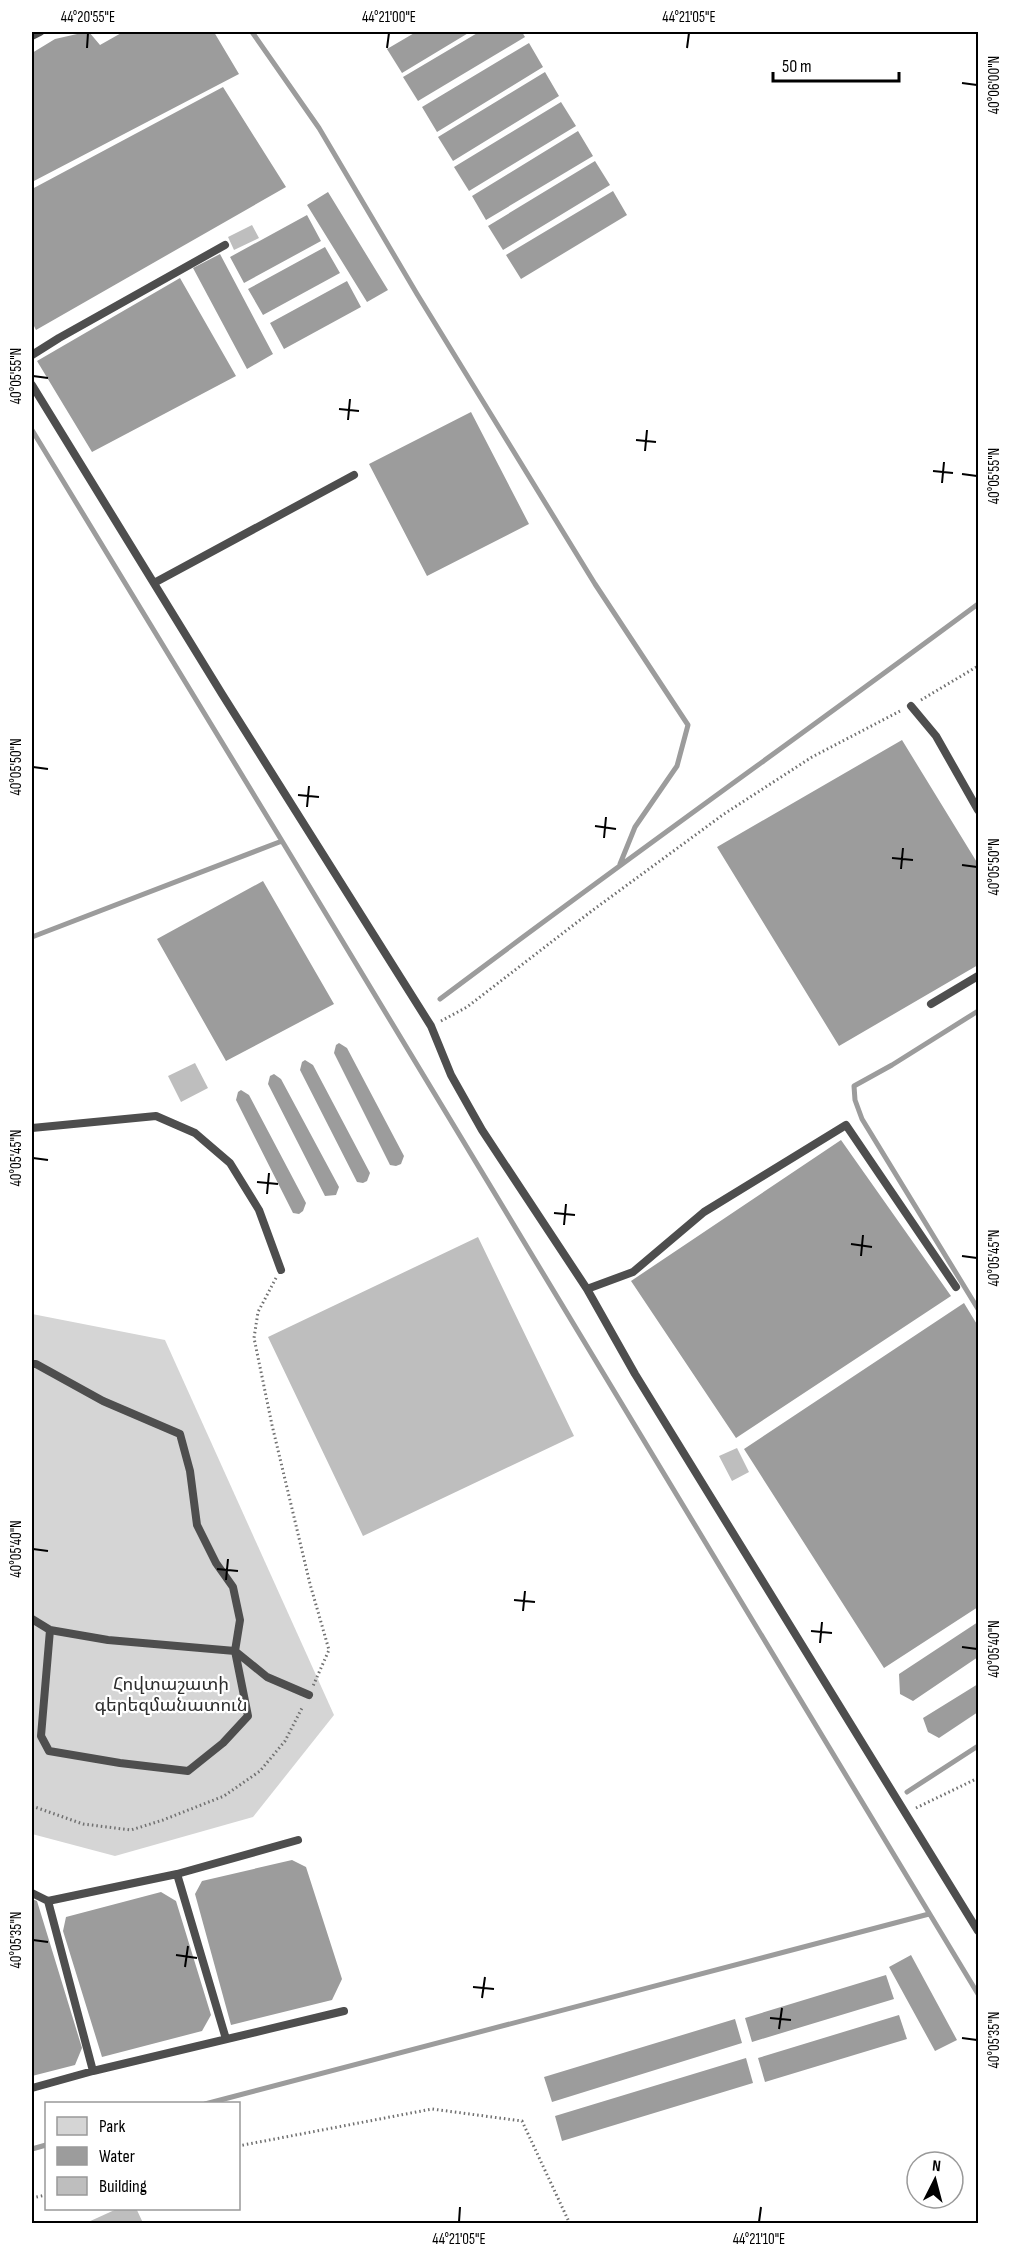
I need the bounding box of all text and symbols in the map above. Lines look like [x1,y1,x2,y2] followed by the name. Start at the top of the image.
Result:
[61,8,115,27] text: 44°20'55"E
[362,8,416,27] text: 44°21'00"E
[662,8,716,27] text: 44°21'05"E
[773,45,899,83] scale bar
[782,56,812,77] text: 50 m
[985,56,1004,114] text: 40°06'00"N
[7,348,26,404] text: 40°05'55"N
[985,448,1004,504] text: 40°05'55"N
[7,738,26,796] text: 40°05'50"N
[985,838,1004,896] text: 40°05'50"N
[7,1130,26,1186] text: 40°05'45"N
[985,1230,1004,1286] text: 40°05'45"N
[7,1520,26,1578] text: 40°05'40"N
[985,1620,1004,1678] text: 40°05'40"N
[94,1674,248,1716] park label: Հովտաշատի գերեզմանատուն
[7,1912,26,1968] text: 40°05'35"N
[985,2012,1004,2068] text: 40°05'35"N
[45,2102,240,2210] legend
[99,2116,125,2137] text: Park
[99,2146,135,2167] text: Water
[905,2150,965,2210] north arrow
[931,2157,942,2176] text: N
[99,2176,147,2197] text: Building
[432,2230,486,2249] text: 44°21'05"E
[733,2230,785,2249] text: 44°21'10"E

